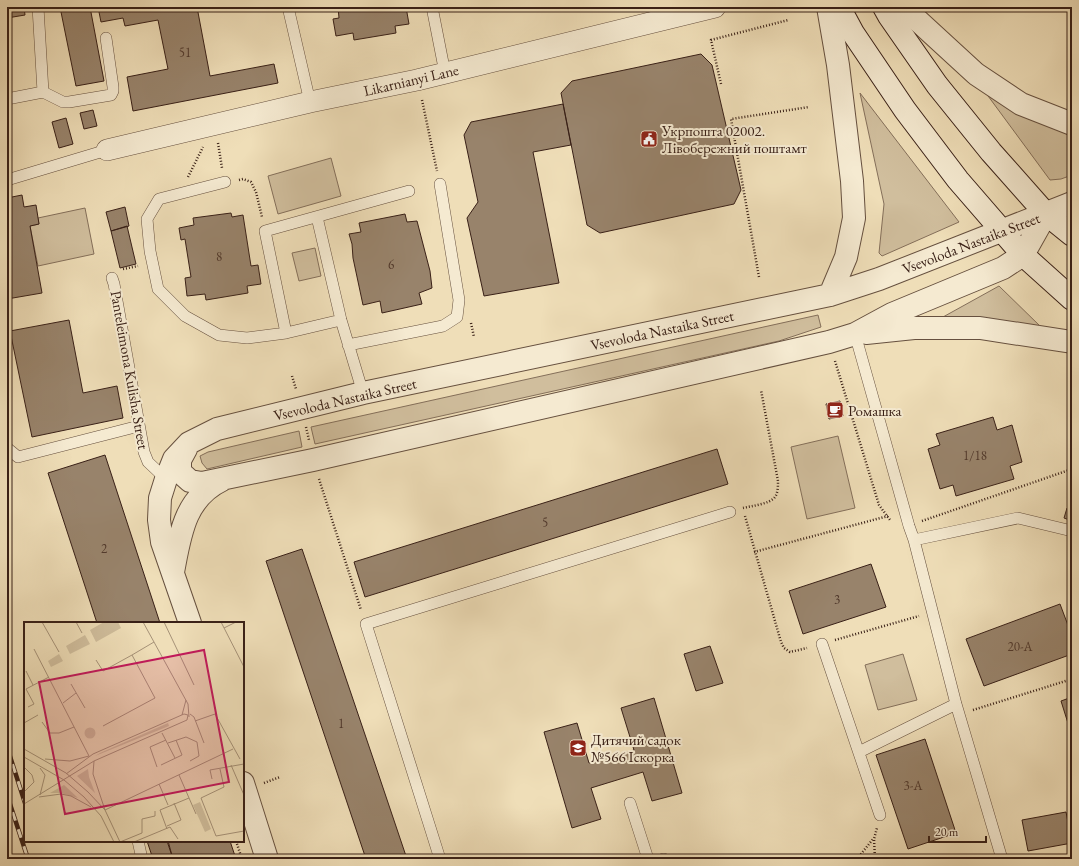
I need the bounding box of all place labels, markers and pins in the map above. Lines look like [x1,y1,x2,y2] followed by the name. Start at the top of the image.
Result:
[661,121,807,157] place label: Укрпошта 02002. Лівобережний поштамт
[639,129,659,149] public building icon: Укрпошта 02002. Лівобережний поштамт
[825,400,845,420] cafe icon: Ромашка
[848,401,901,420] place label: Ромашка
[591,730,681,766] place label: Дитячий садок №566 Іскорка
[568,738,588,758] school or university icon: Дитячий садок №566 Іскорка

